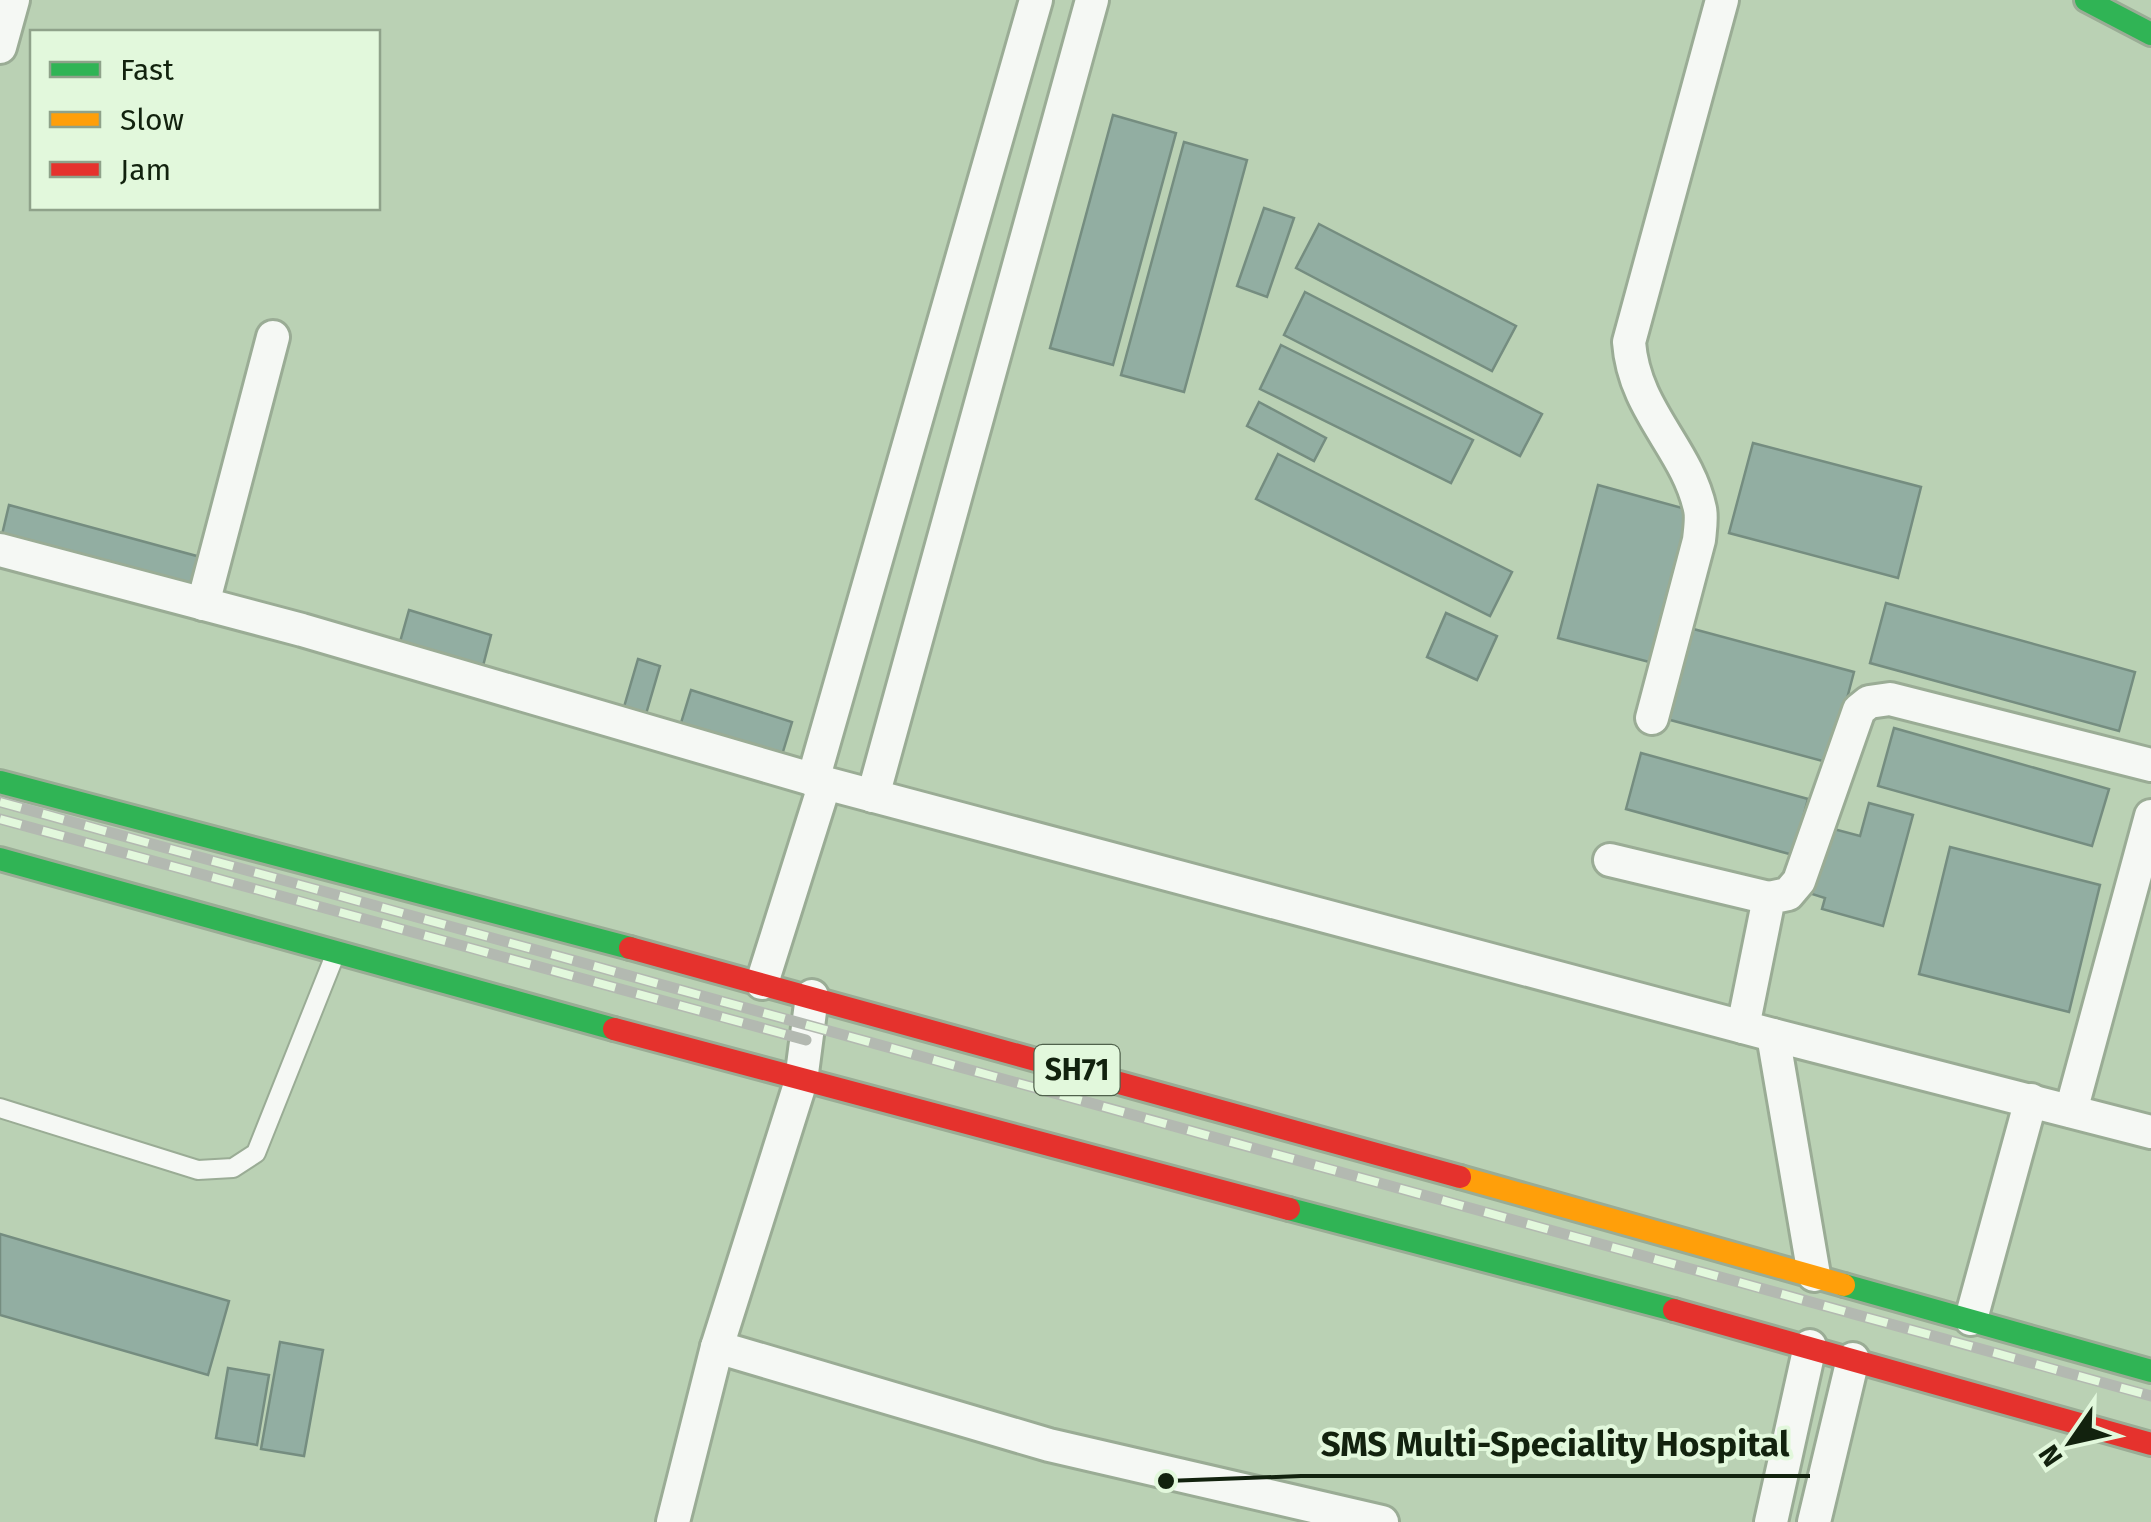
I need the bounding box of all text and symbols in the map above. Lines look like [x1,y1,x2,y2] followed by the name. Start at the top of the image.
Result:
[30,30,380,210] legend
[120,52,174,88] text: Fast
[120,102,184,138] text: Slow
[120,152,171,188] text: Jam
[1034,1045,1120,1095] road number: SH71
[2021,1392,2121,1492] north arrow
[1301,1411,1810,1476] callout: SMS Multi-Speciality Hospital
[1321,1423,1790,1465] text: SMS Multi-Speciality Hospital
[2032,1439,2070,1473] text: N

